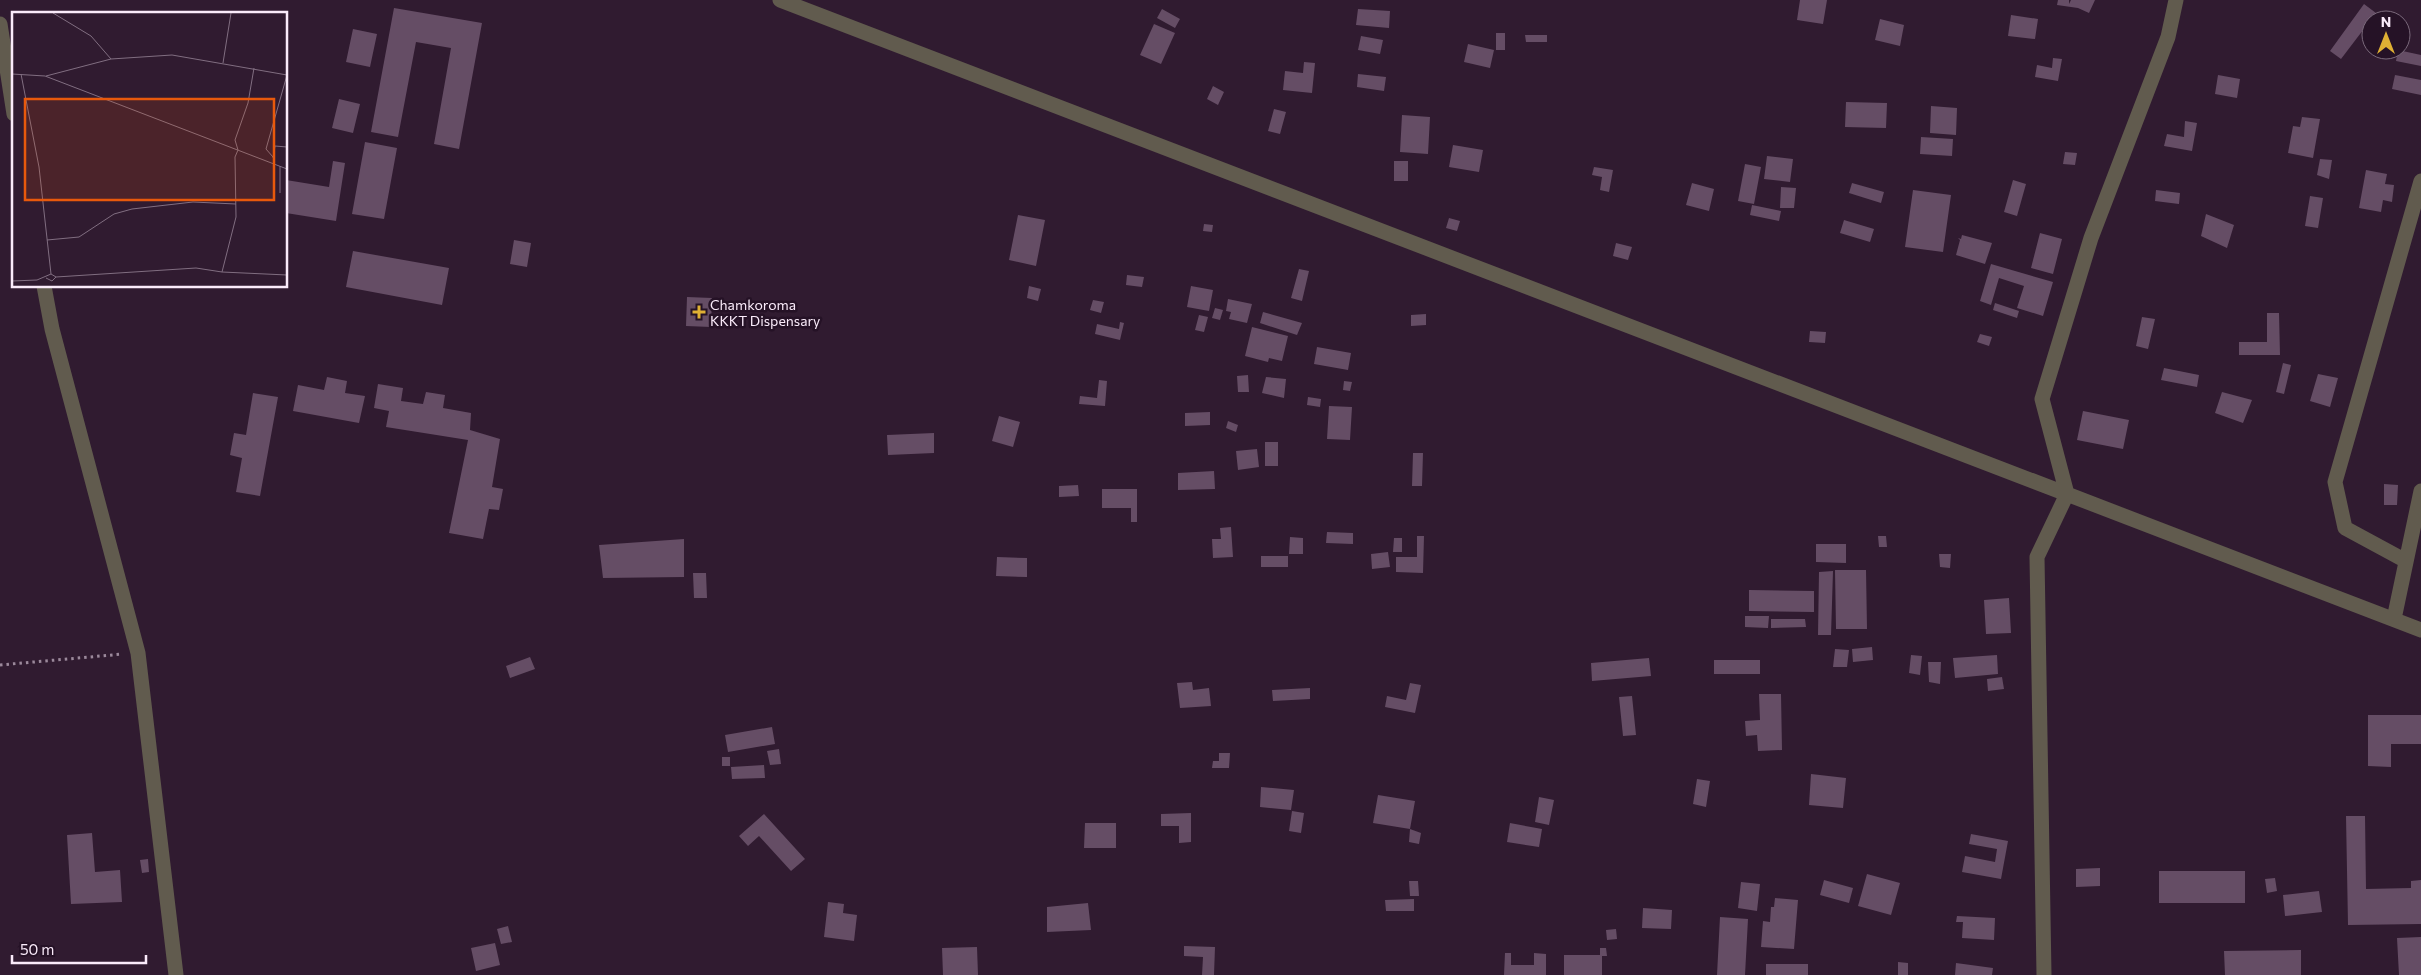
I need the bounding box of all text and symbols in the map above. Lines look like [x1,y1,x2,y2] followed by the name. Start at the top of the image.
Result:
[2361,10,2411,60] north arrow
[12,12,288,288] inset map
[2381,13,2391,30] text: N
[710,296,820,329] place label: Chamkoroma KKKT Dispensary
[692,305,706,319] marker: Chamkoroma KKKT Dispensary
[12,932,146,964] scale bar
[20,940,54,958] text: 50 m

